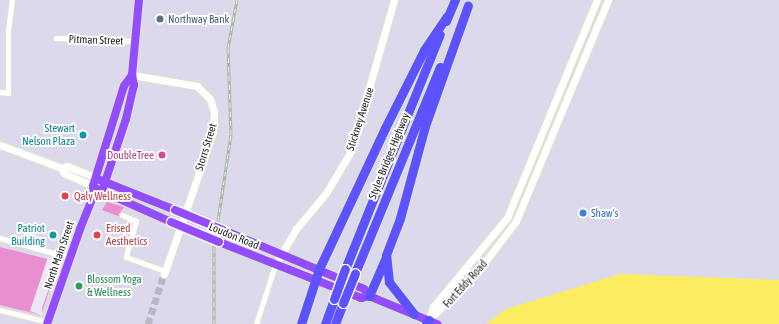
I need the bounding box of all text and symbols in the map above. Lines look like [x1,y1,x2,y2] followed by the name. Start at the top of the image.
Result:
[168,12,229,26] place label: Northway Bank
[155,14,165,24] marker: Northway Bank
[68,32,124,48] street label: Pitman Street
[344,86,376,152] street label: Stickney Avenue
[366,111,412,201] street label: Styles Bridges Highway
[22,122,75,148] place label: Stewart Nelson Plaza
[193,122,219,172] street label: Storrs Street
[78,130,88,140] marker: Stewart Nelson Plaza
[107,148,154,162] place label: DoubleTree
[157,150,167,160] marker: DoubleTree
[74,189,131,203] place label: Qaly Wellness
[59,190,71,202] marker: Qaly Wellness
[591,206,618,220] place label: Shaw's
[578,208,588,218] marker: Shaw's
[41,219,77,291] street label: North Main Street
[207,220,261,252] street label: Loudon Road
[11,222,45,248] place label: Patriot Building
[106,222,147,248] place label: Erised Aesthetics
[91,229,103,241] marker: Erised Aesthetics
[48,230,58,240] marker: Patriot Building
[440,258,490,310] street label: Fort Eddy Road
[87,273,142,299] place label: Blossom Yoga & Wellness
[74,281,84,291] marker: Blossom Yoga & Wellness

